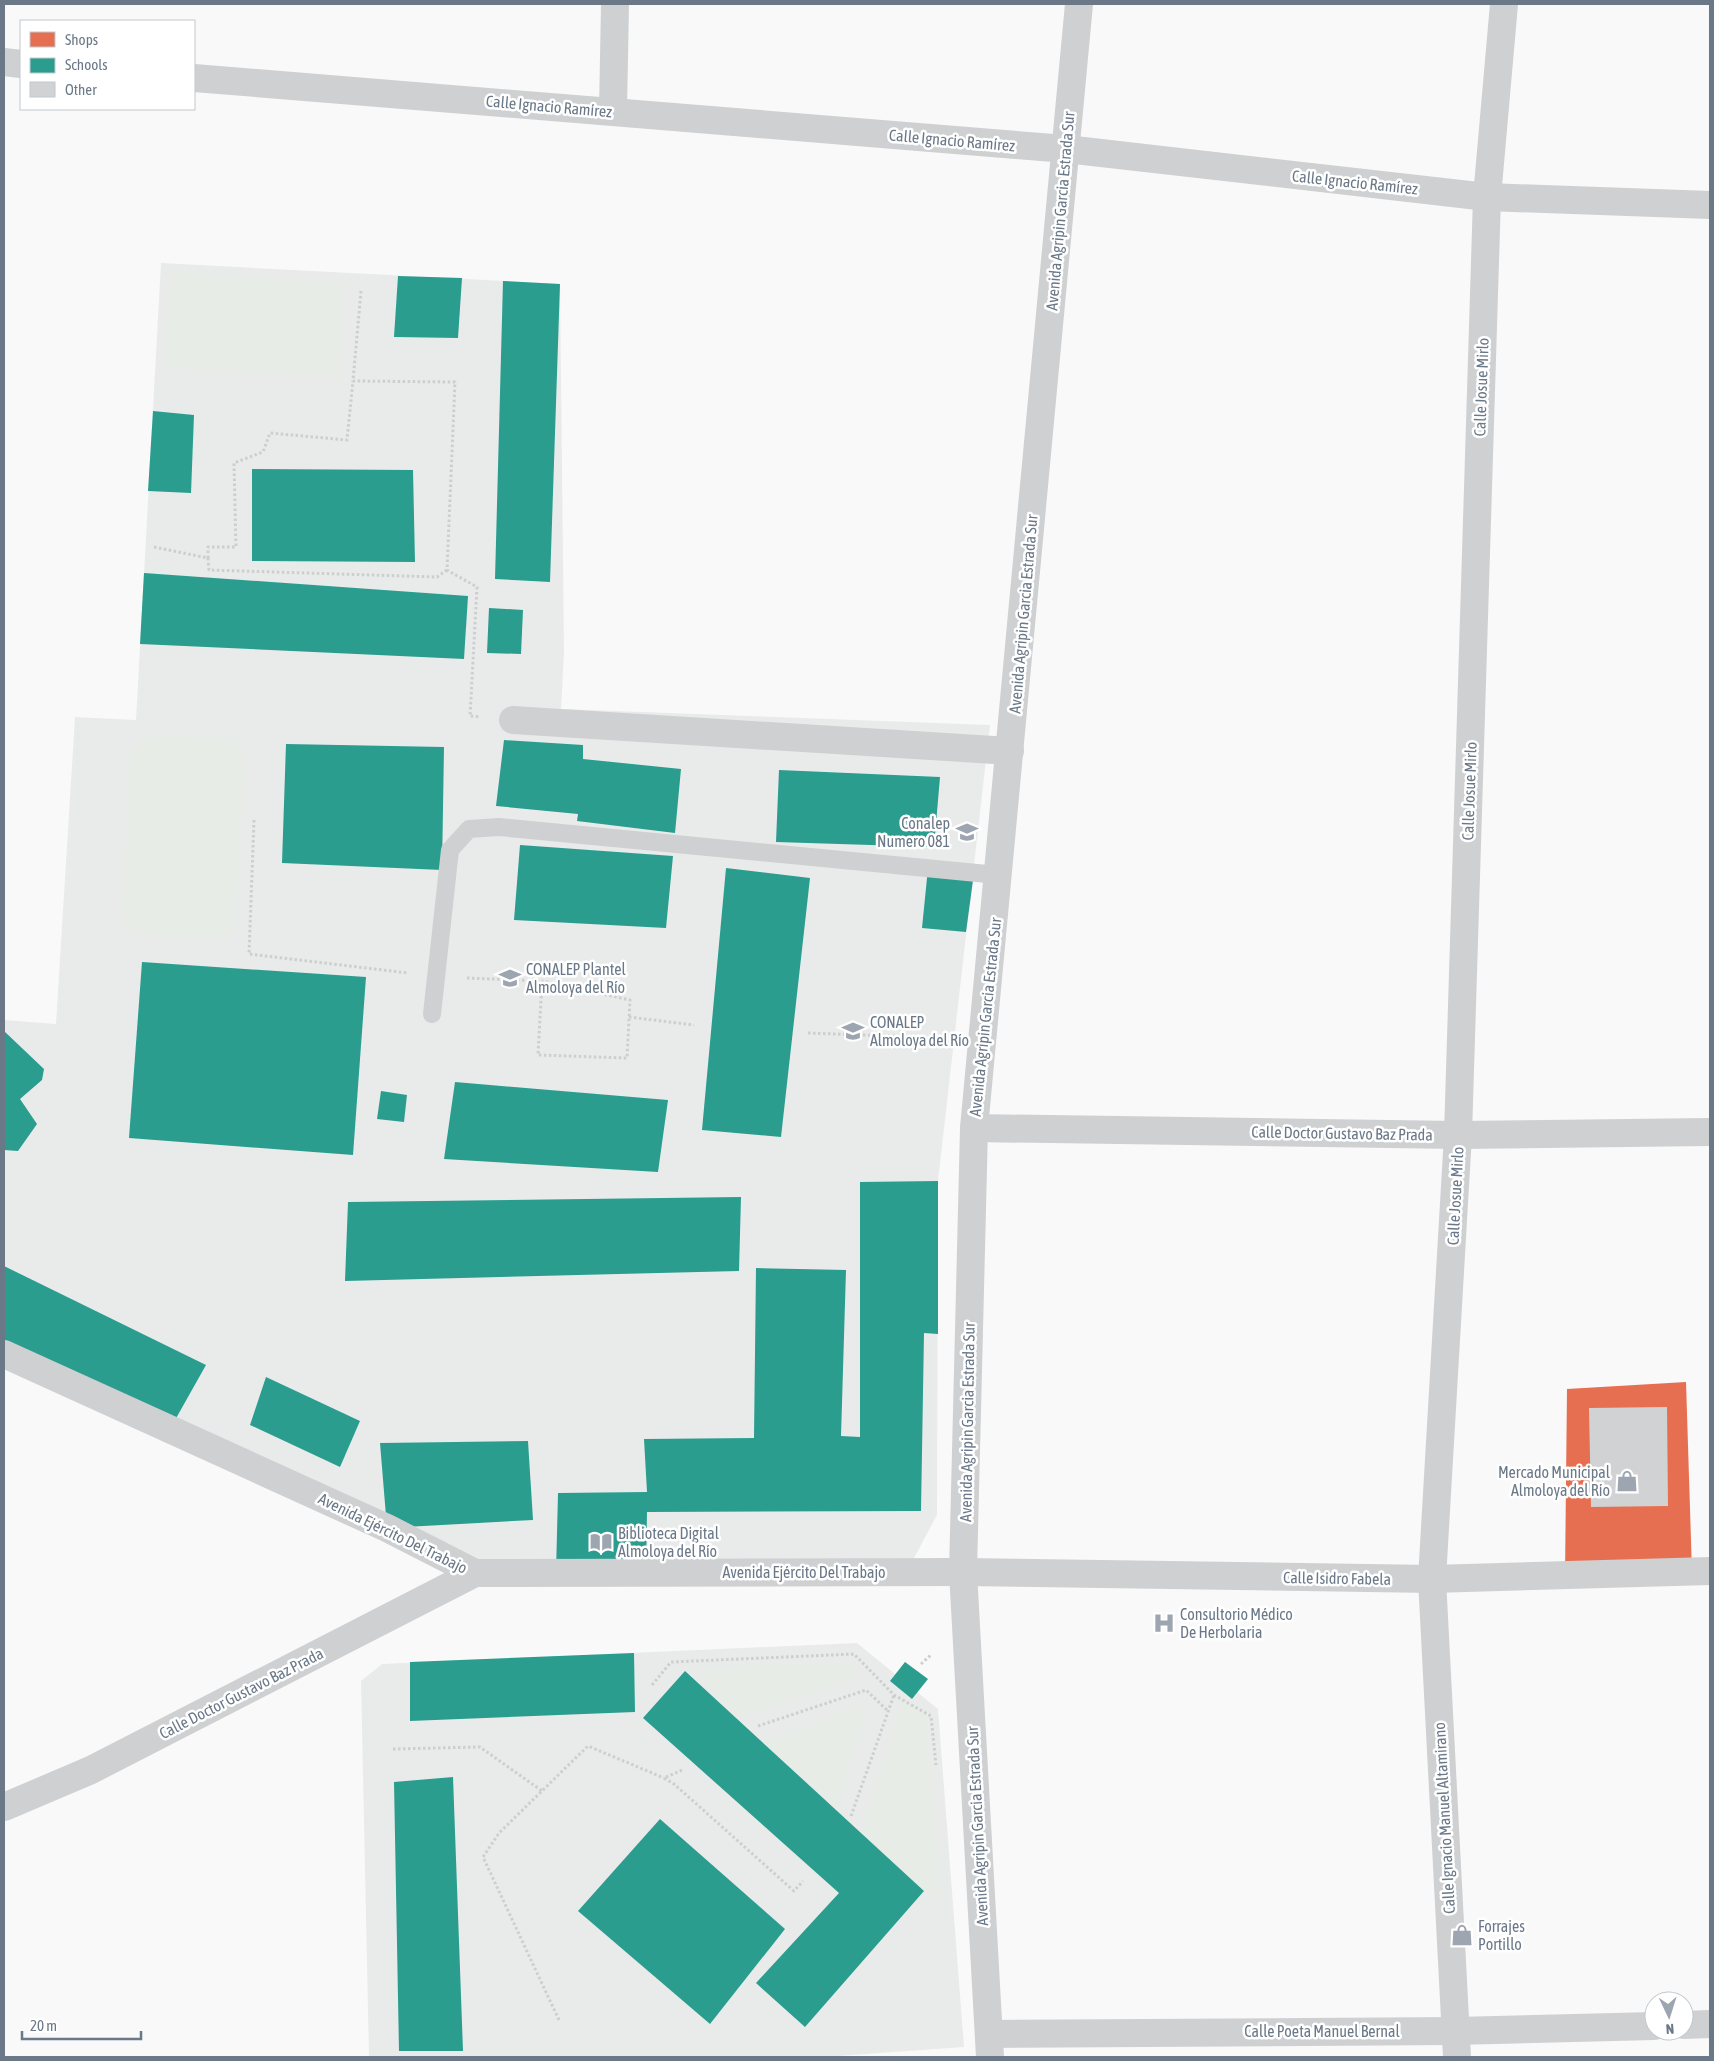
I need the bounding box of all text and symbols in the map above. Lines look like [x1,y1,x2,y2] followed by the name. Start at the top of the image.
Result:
[20,20,195,110] legend
[65,31,98,48] text: Shops
[65,56,108,73] text: Schools
[65,81,97,98] text: Other
[485,92,613,121] street label: Calle Ignacio Ramírez
[1042,110,1079,311] street label: Avenida Agripin Garcia Estrada Sur
[888,126,1016,155] street label: Calle Ignacio Ramírez
[1291,166,1419,199] street label: Calle Ignacio Ramírez
[1470,337,1492,437] street label: Calle Josue Mirlo
[1005,513,1042,714] street label: Avenida Agripin Garcia Estrada Sur
[1458,741,1480,841] street label: Calle Josue Mirlo
[877,814,950,850] place label: Conalep Numero 081
[954,819,980,845] school or university icon: Conalep Numero 081
[966,916,1005,1117] street label: Avenida Agripin Garcia Estrada Sur
[526,960,627,997] place label: CONALEP Plantel Almoloya del Río
[497,965,523,991] school or university icon: CONALEP Plantel Almoloya del Río
[870,1013,969,1050] place label: CONALEP Almoloya del Río
[840,1018,866,1044] school or university icon: CONALEP Almoloya del Río
[1251,1122,1433,1144] street label: Calle Doctor Gustavo Baz Prada
[1443,1146,1467,1246] street label: Calle Josue Mirlo
[956,1322,979,1522] street label: Avenida Agripin Garcia Estrada Sur
[1498,1463,1611,1500] place label: Mercado Municipal Almoloya del Río
[1614,1468,1640,1494] shop icon: Mercado Municipal Almoloya del Río
[315,1489,470,1578] street label: Avenida Ejército Del Trabajo
[618,1524,720,1561] place label: Biblioteca Digital Almoloya del Río
[588,1529,614,1555] library icon: Biblioteca Digital Almoloya del Río
[722,1563,886,1582] street label: Avenida Ejército Del Trabajo
[1283,1568,1391,1588] street label: Calle Isidro Fabela
[1180,1605,1293,1641] place label: Consultorio Médico De Herbolaria
[1151,1610,1177,1636] hospital icon: Consultorio Médico De Herbolaria
[156,1644,326,1742] street label: Calle Doctor Gustavo Baz Prada
[1430,1722,1459,1914] street label: Calle Ignacio Manuel Altamirano
[963,1725,992,1926] street label: Avenida Agripin Garcia Estrada Sur
[1478,1917,1525,1953] place label: Forrajes Portillo
[1449,1922,1475,1948] shop icon: Forrajes Portillo
[1644,1991,1694,2041] north arrow
[22,2008,141,2040] scale bar
[30,2017,57,2034] text: 20 m
[1665,2021,1675,2037] text: N
[1244,2022,1400,2040] street label: Calle Poeta Manuel Bernal

